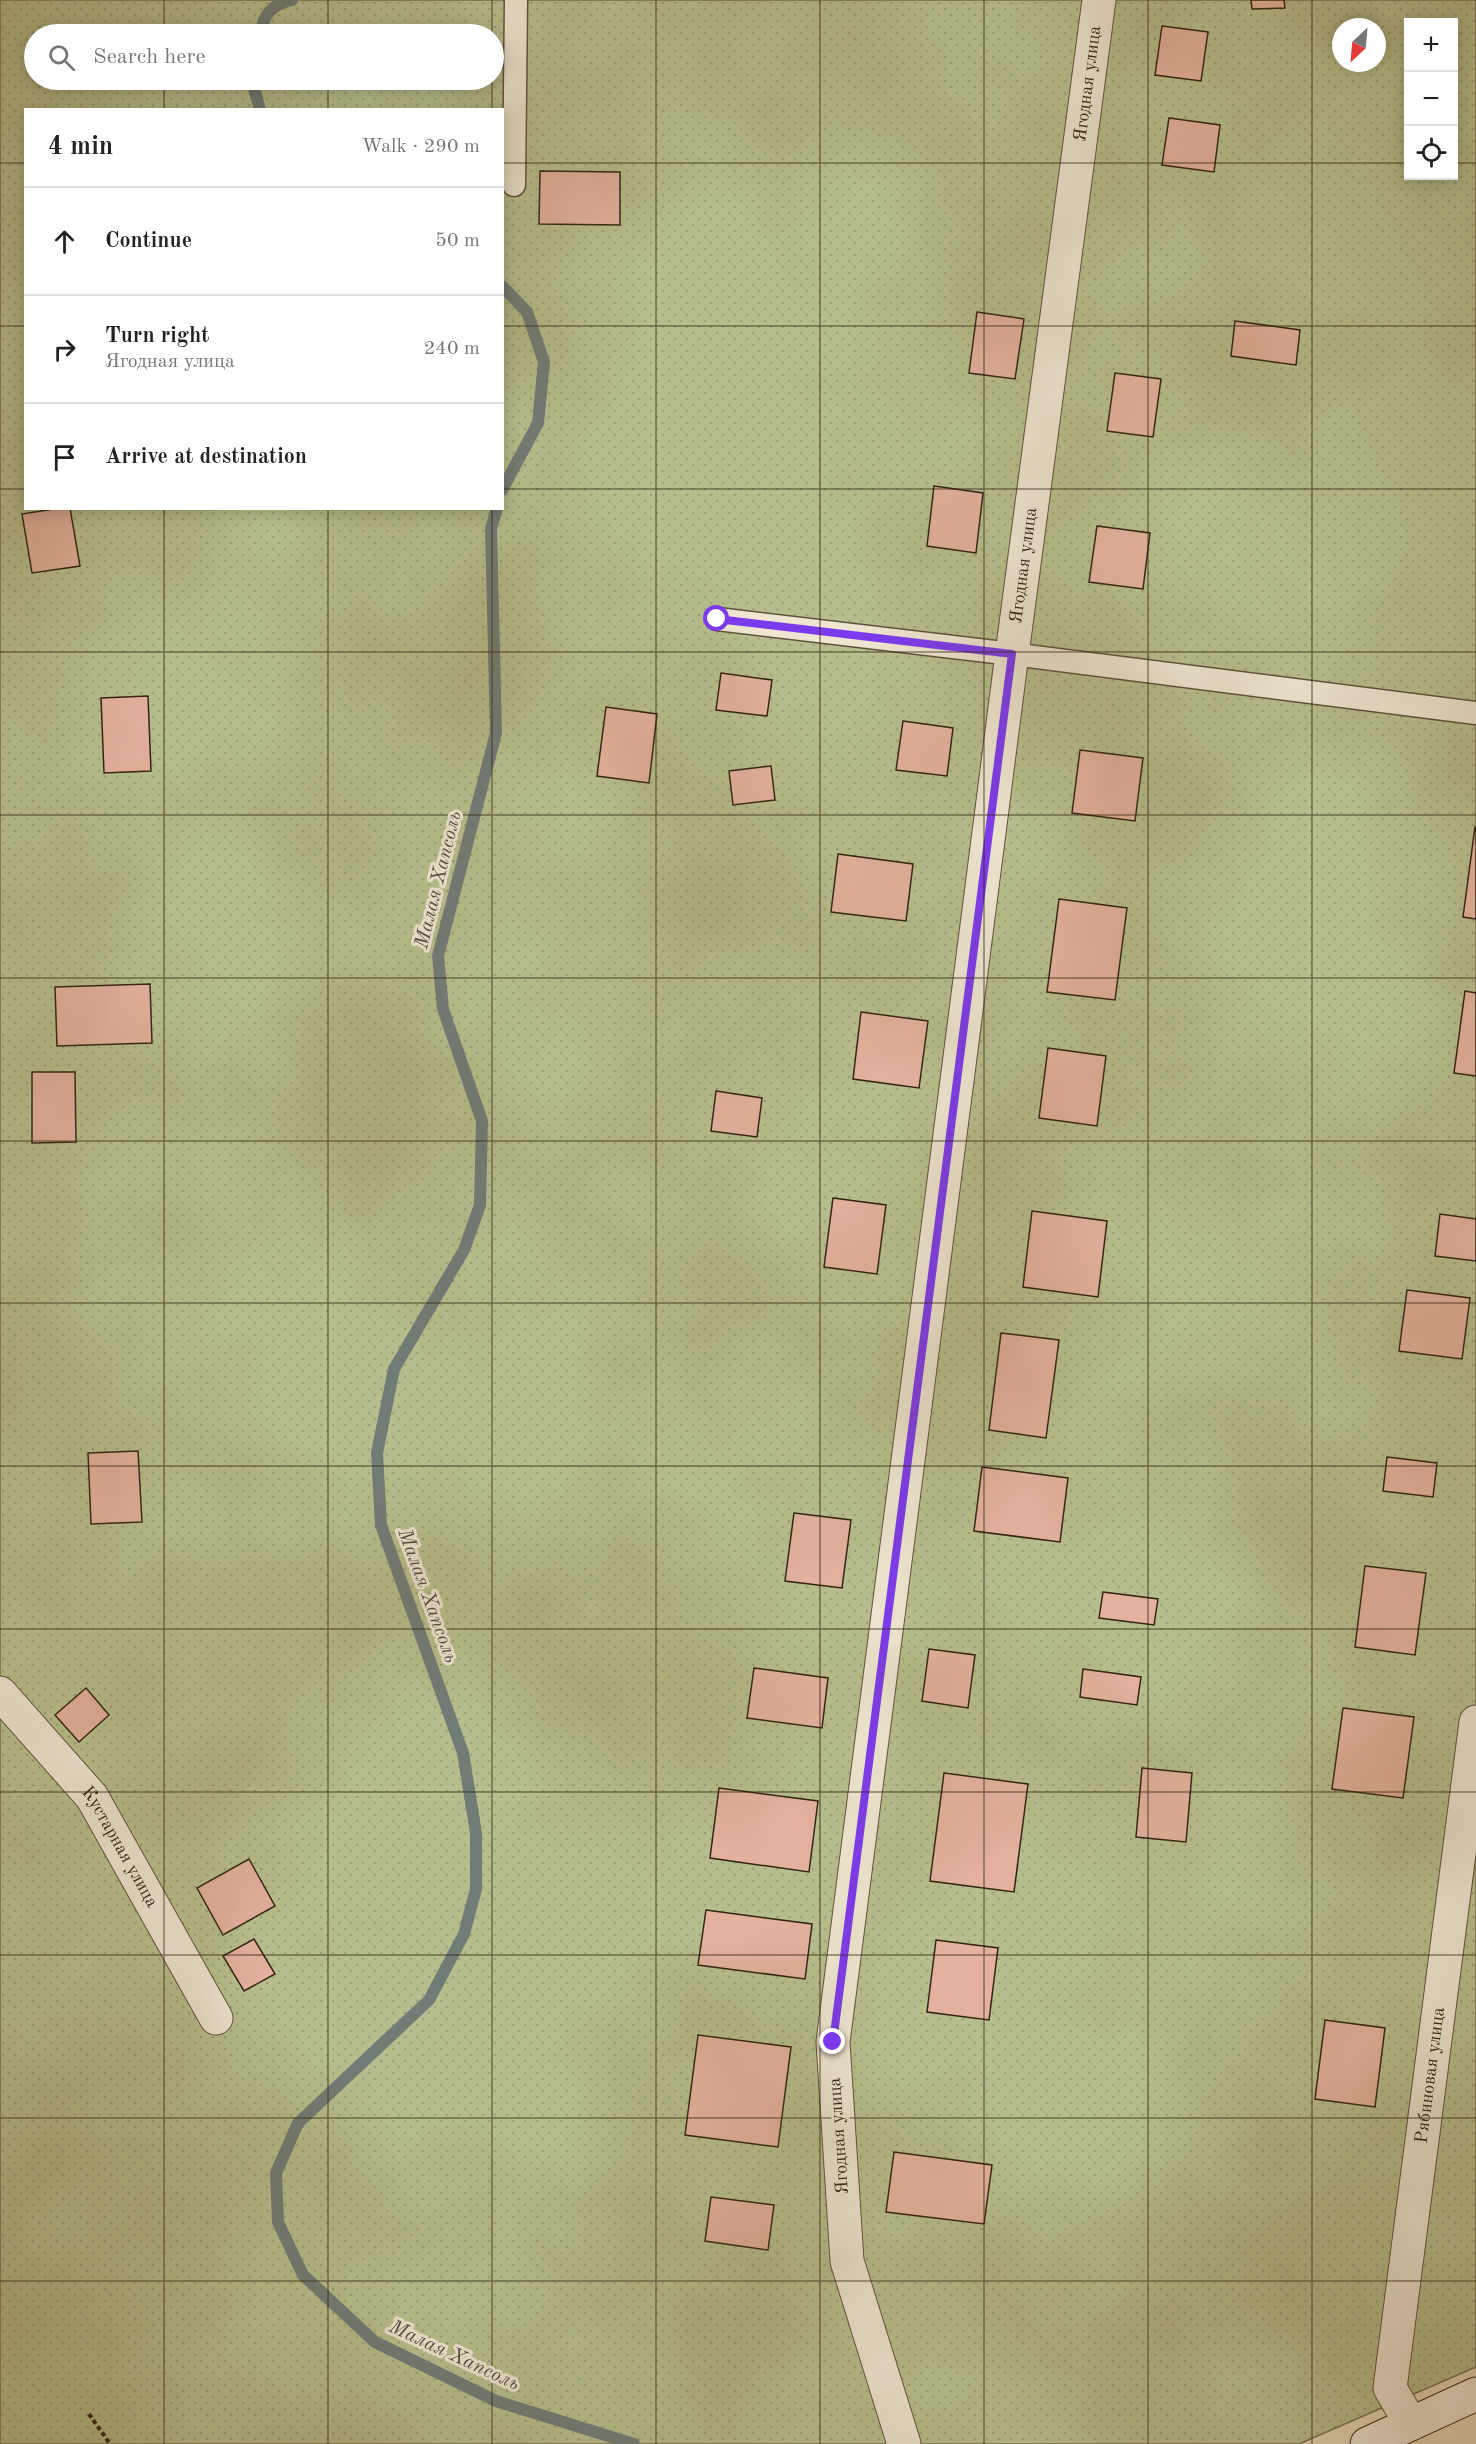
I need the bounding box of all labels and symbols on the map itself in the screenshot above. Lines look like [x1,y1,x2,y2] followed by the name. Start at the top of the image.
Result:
[1332,18,1386,72] north arrow
[1071,24,1105,143] street label: Ягодная улица
[1007,506,1040,625] street label: Ягодная улица
[703,605,729,631] route start
[412,809,466,952] water label: Малая Хапсоль
[393,1525,461,1666] water label: Малая Хапсоль
[78,1783,161,1910] street label: Кустарная улица
[1413,2006,1448,2144] street label: Рябиновая улица
[819,2028,845,2054] route end
[826,2077,852,2195] street label: Ягодная улица
[385,2317,522,2395] water label: Малая Хапсоль

